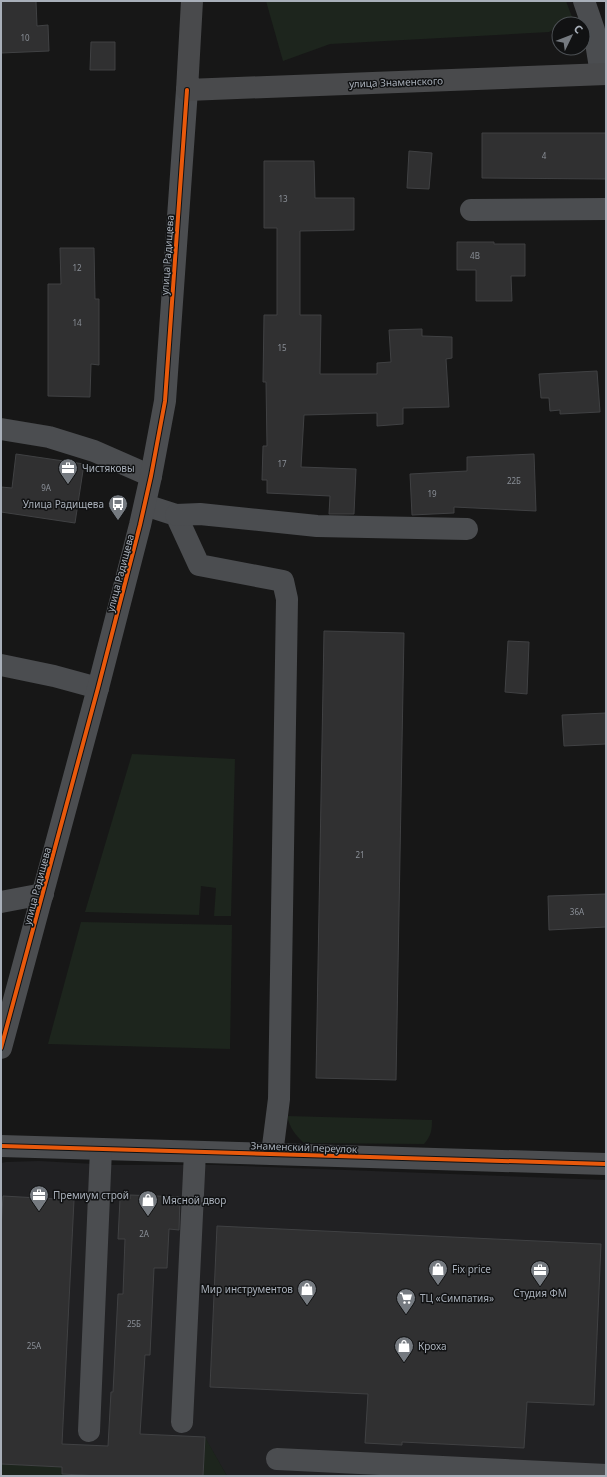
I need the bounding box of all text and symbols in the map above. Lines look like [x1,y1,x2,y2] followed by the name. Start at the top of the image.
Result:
[551,16,591,56] north arrow
[571,21,587,37] text: С
[20,32,30,43] house number: 10
[349,73,443,91] street label: улица Знаменского
[542,150,547,161] house number: 4
[278,193,288,204] house number: 13
[157,214,177,296] street label: улица Радищева
[470,250,480,261] house number: 4В
[72,262,82,273] house number: 12
[72,317,82,328] house number: 14
[277,342,287,353] house number: 15
[57,457,79,485] office icon: Чистяковы
[277,458,287,469] house number: 17
[82,461,135,475] place label: Чистяковы
[507,475,521,486] house number: 22Б
[41,482,52,493] house number: 9А
[427,488,437,499] house number: 19
[107,493,129,521] bus stop icon: Улица Радищева
[23,497,104,511] place label: Улица Радищева
[103,532,137,614] street label: улица Радищева
[20,845,54,927] street label: улица Радищева
[355,849,365,860] house number: 21
[570,906,585,917] house number: 36А
[250,1138,358,1156] street label: Знаменский переулок
[28,1184,50,1212] office icon: Премиум строй
[53,1188,129,1202] place label: Премиум строй
[137,1189,159,1217] shop icon: Мясной двор
[162,1193,226,1207] place label: Мясной двор
[139,1228,150,1239] house number: 2А
[427,1258,449,1286] shop icon: Fix price
[529,1259,551,1287] office icon: Студия ФМ
[452,1262,491,1276] place label: Fix price
[296,1278,318,1306] shop icon: Мир инструментов
[201,1282,293,1296] place label: Мир инструментов
[513,1286,567,1300] place label: Студия ФМ
[395,1287,417,1315] supermarket icon: ТЦ «Симпатия»
[420,1291,494,1305] place label: ТЦ «Симпатия»
[127,1318,141,1329] house number: 25Б
[393,1335,415,1363] shop icon: Кроха
[418,1339,447,1353] place label: Кроха
[27,1340,42,1351] house number: 25А

